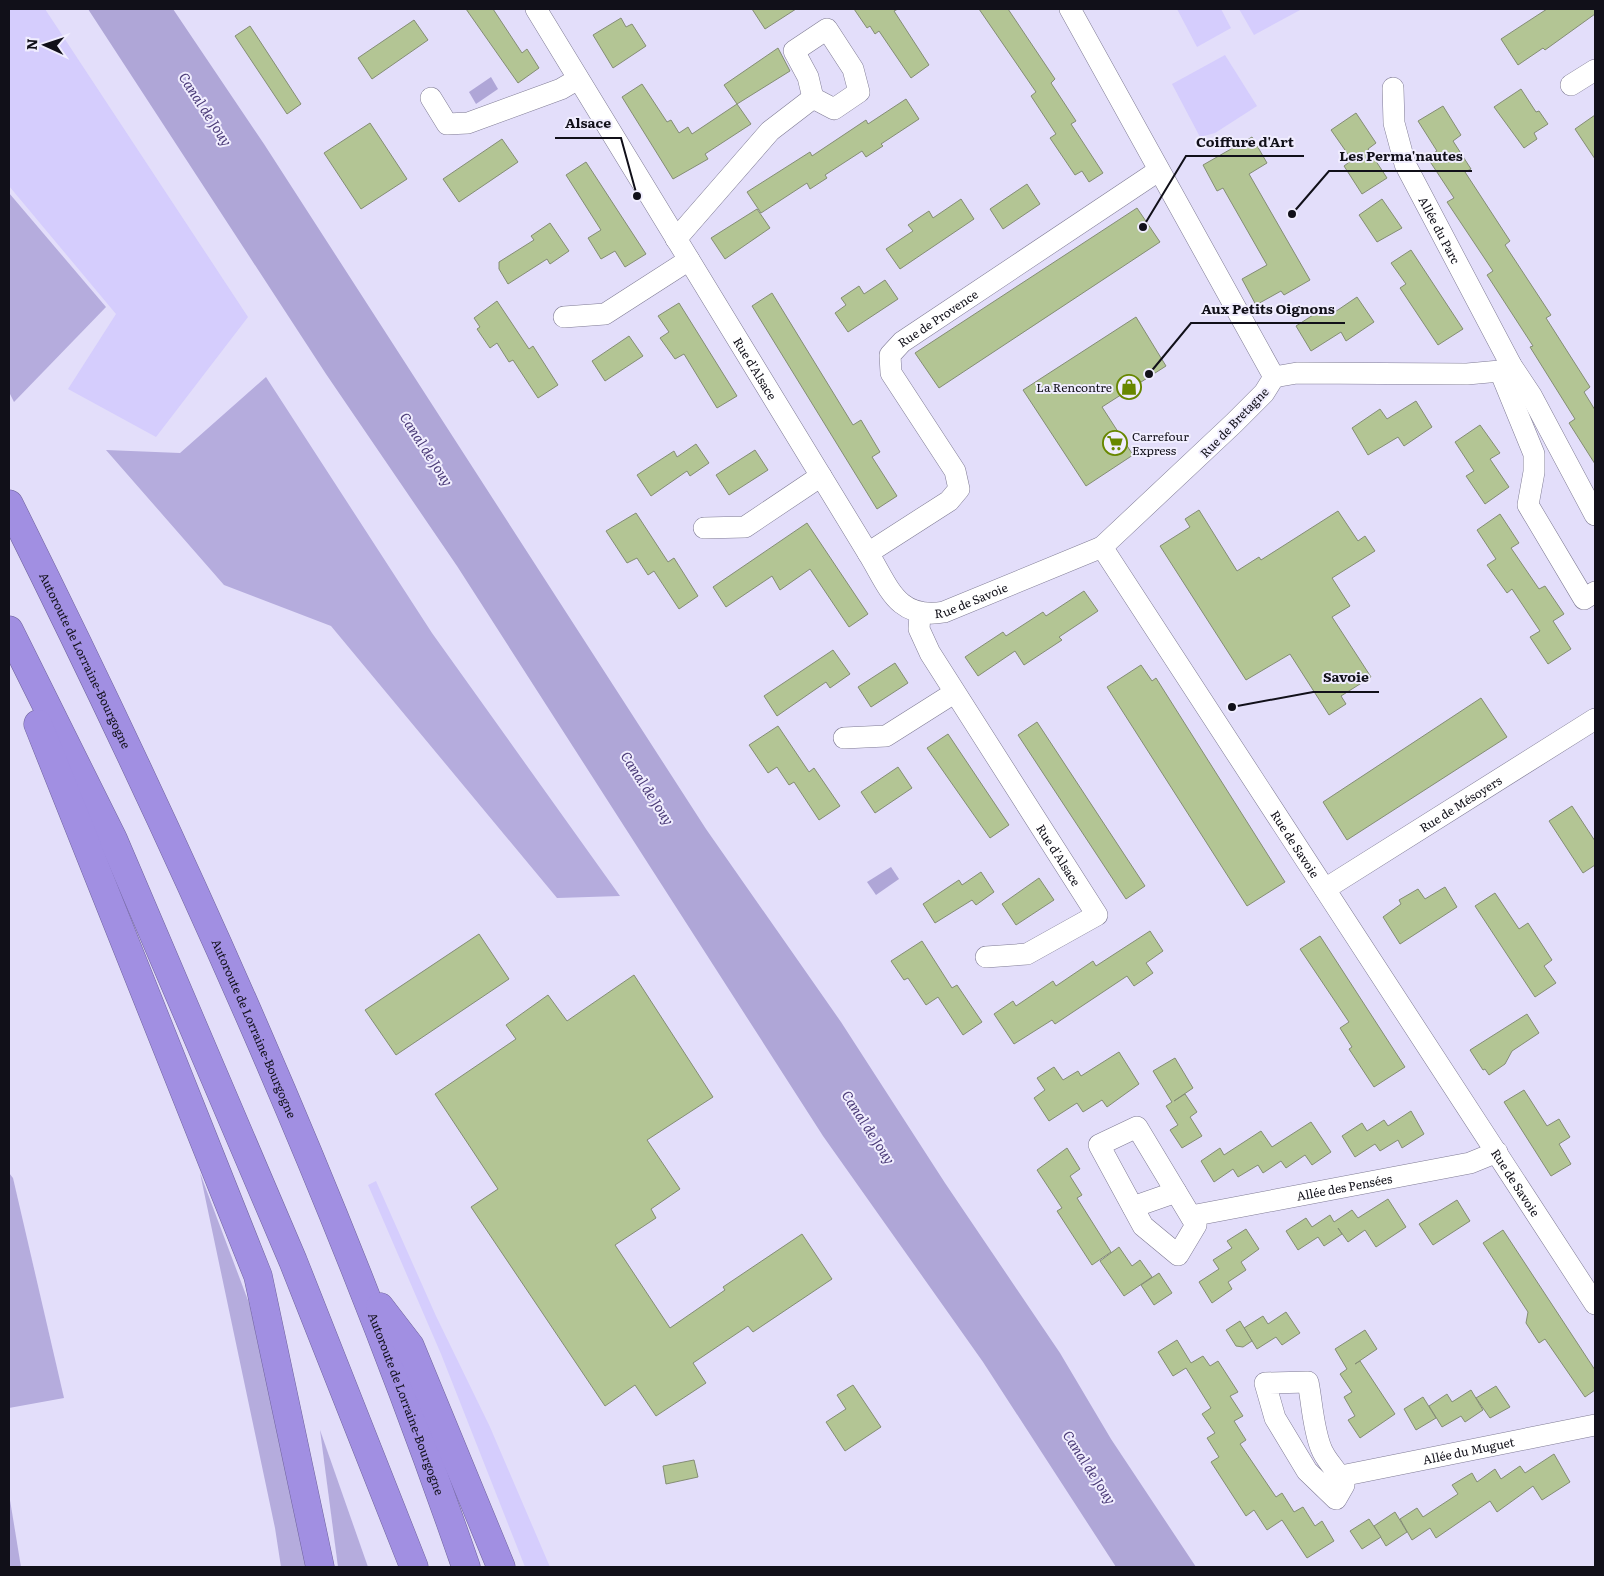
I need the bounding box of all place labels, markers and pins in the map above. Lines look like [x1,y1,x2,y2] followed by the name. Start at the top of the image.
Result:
[555,109,621,138] callout: Alsace
[1186,127,1304,156] callout: Coiffure d'Art
[1329,142,1472,171] callout: Les Perma'nautes
[1191,294,1345,323] callout: Aux Petits Oignons
[1116,374,1142,400] shop icon: La Rencontre
[1036,378,1112,396] place label: La Rencontre
[1132,427,1189,459] place label: Carrefour Express
[1102,430,1128,456] supermarket icon: Carrefour Express
[1313,663,1379,692] callout: Savoie

